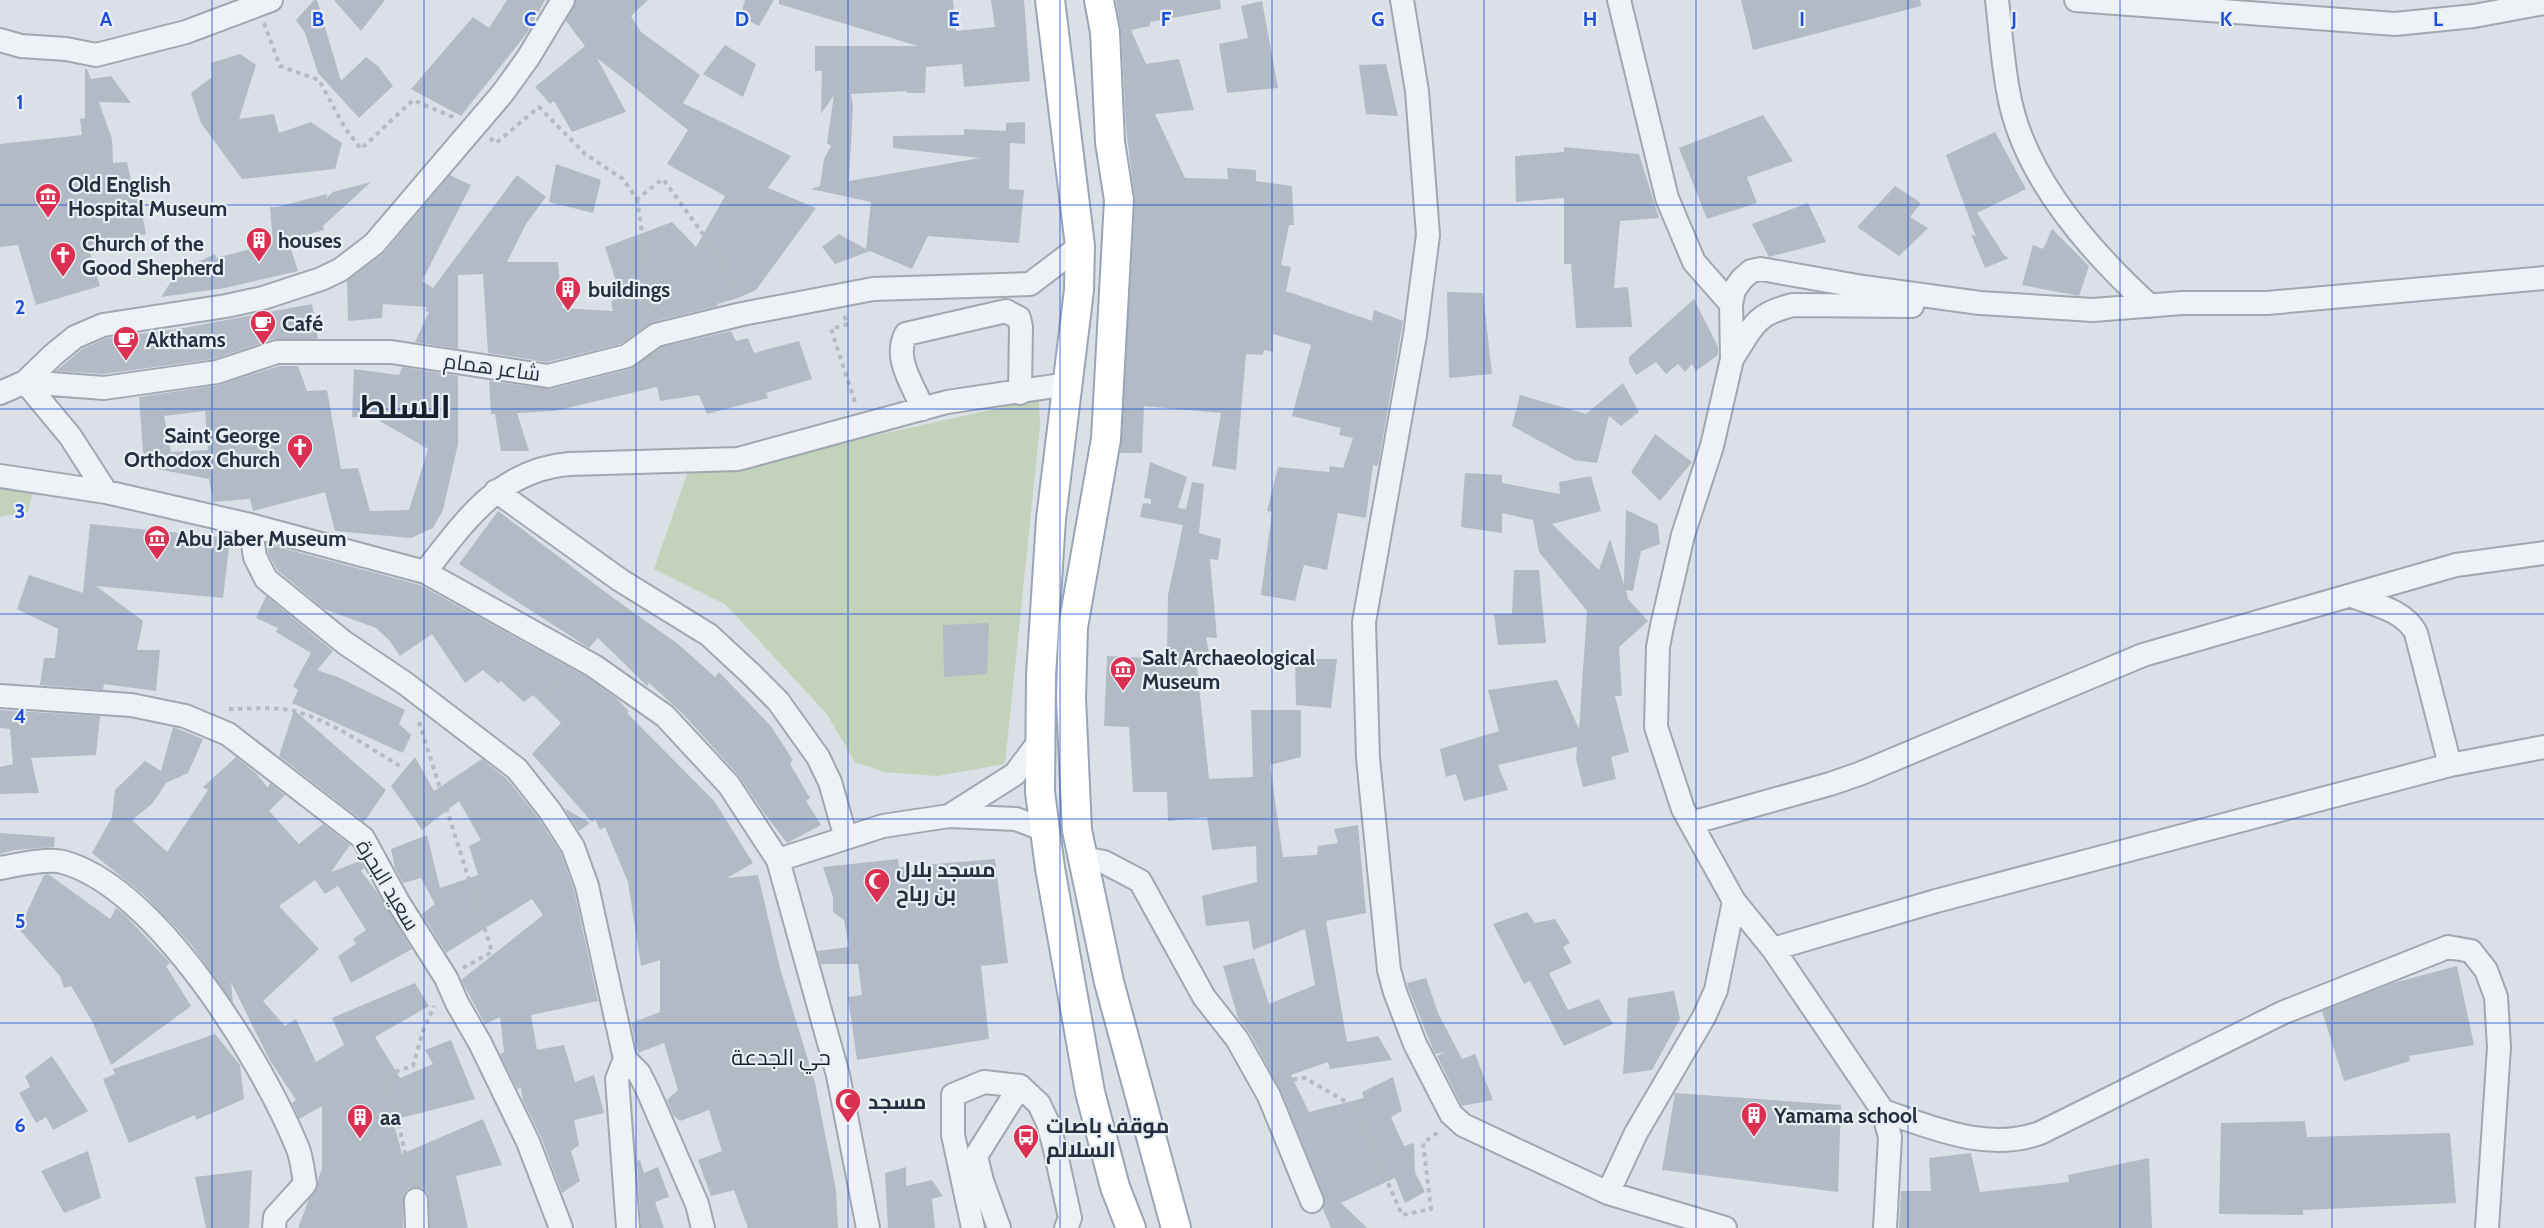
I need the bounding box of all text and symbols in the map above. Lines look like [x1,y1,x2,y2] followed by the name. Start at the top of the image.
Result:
[100,7,113,31] text: A
[312,7,324,31] text: B
[524,7,536,31] text: C
[735,7,749,31] text: D
[948,7,960,31] text: E
[1161,7,1172,31] text: F
[1371,7,1385,31] text: G
[1583,7,1597,31] text: H
[1799,7,1805,31] text: I
[2010,7,2017,31] text: J
[2220,7,2233,31] text: K
[2433,7,2443,31] text: L
[16,90,24,114] text: 1
[68,172,227,221] place label: Old English Hospital Museum
[33,181,63,219] museum icon: Old English Hospital Museum
[244,225,274,263] building icon: houses
[278,228,342,253] place label: houses
[82,231,224,280] place label: Church of the Good Shepherd
[48,240,78,278] church icon: Church of the Good Shepherd
[553,274,583,312] building icon: buildings
[588,277,670,302] place label: buildings
[15,295,25,319] text: 2
[248,308,278,346] cafe icon: Café
[282,311,323,336] place label: Café
[111,324,141,362] cafe icon: Akthams
[146,327,226,352] place label: Akthams
[442,348,542,388] street label: شاعر همام
[359,386,451,426] district label: السلط
[124,423,280,472] place label: Saint George Orthodox Church
[285,432,315,470] church icon: Saint George Orthodox Church
[15,499,25,523] text: 3
[142,523,172,561] museum icon: Abu Jaber Museum
[176,526,346,551] place label: Abu Jaber Museum
[1142,645,1316,694] place label: Salt Archaeological Museum
[1108,654,1138,692] museum icon: Salt Archaeological Museum
[14,704,26,728] text: 4
[351,835,425,935] street label: سعيد البحرة
[896,857,996,908] place label: مسجد بلال بن رباح
[862,866,892,904] mosque icon: مسجد بلال بن رباح
[15,909,25,933] text: 5
[731,1044,831,1074] district label: حي الجدعة
[833,1086,863,1124] mosque icon: مسجد
[868,1089,926,1114] place label: مسجد
[1739,1100,1769,1138] building icon: Yamama school
[345,1102,375,1140] building icon: aa
[1773,1103,1918,1128] place label: Yamama school
[380,1105,401,1130] place label: aa
[14,1113,26,1137] text: 6
[1046,1113,1170,1164] place label: موقف باصات السلالم
[1011,1122,1041,1160] bus stop icon: موقف باصات السلالم

